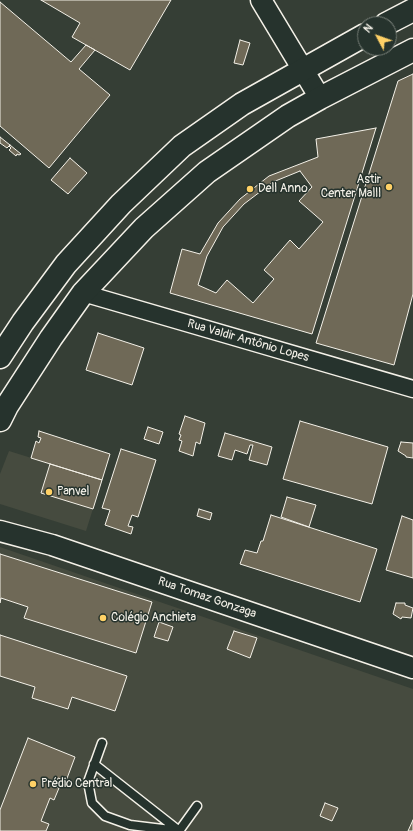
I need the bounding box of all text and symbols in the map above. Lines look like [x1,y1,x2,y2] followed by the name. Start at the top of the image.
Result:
[357,16,397,56] north arrow
[361,21,376,36] text: N
[321,173,381,201] place label: Astir Center Malll
[258,182,308,196] place label: Dell Anno
[384,182,394,192] marker: Astir Center Malll
[245,184,255,194] marker: Dell Anno
[186,317,310,365] street label: Rua Valdir Antônio Lopes
[57,485,89,499] place label: Panvel
[44,487,54,497] marker: Panvel
[156,574,258,622] street label: Rua Tomaz Gonzaga
[111,611,196,625] place label: Colégio Anchieta
[98,613,108,623] marker: Colégio Anchieta
[41,777,112,791] place label: Prédio Central
[28,779,38,789] marker: Prédio Central

